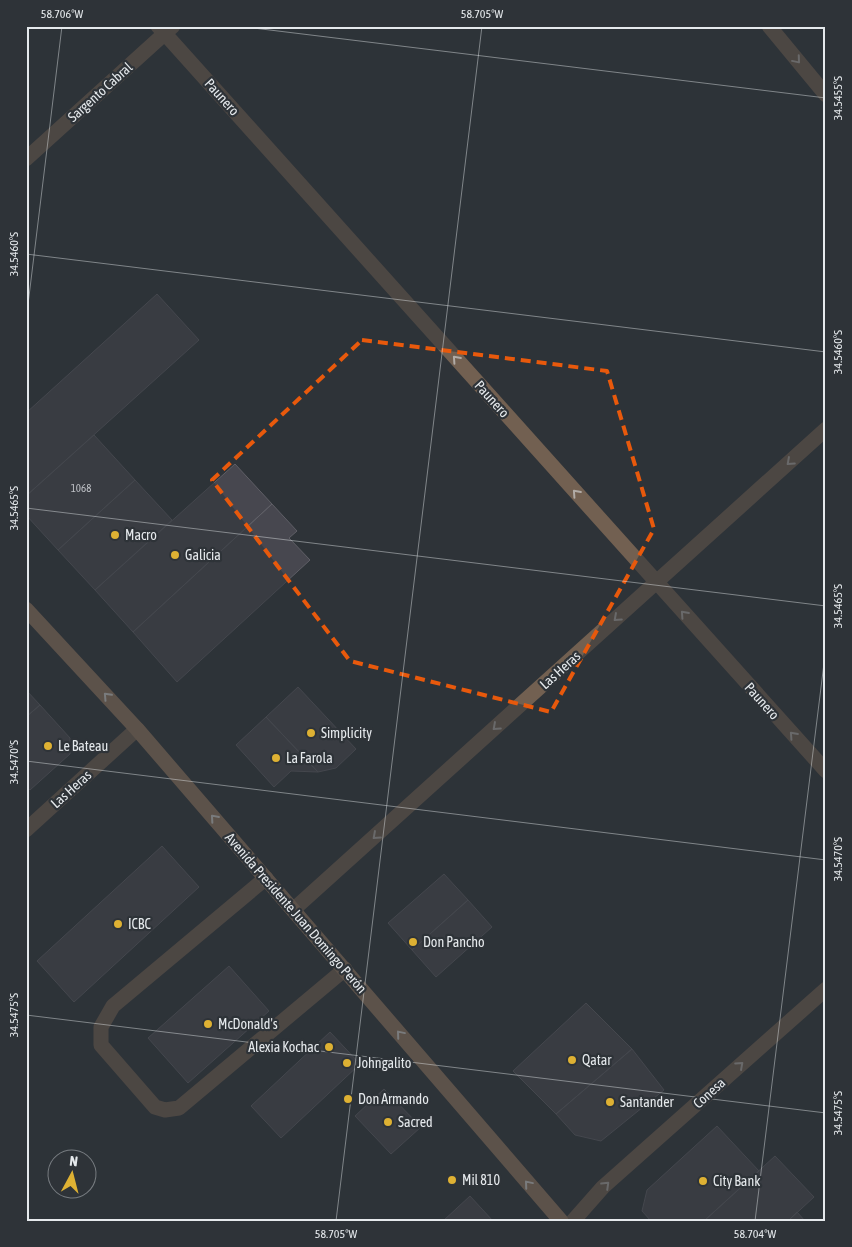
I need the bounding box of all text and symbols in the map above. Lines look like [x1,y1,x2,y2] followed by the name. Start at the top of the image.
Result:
[41,7,83,21] text: 58.706°W
[461,7,503,21] text: 58.705°W
[792,55,801,64] one-way arrow
[65,59,136,125] street label: Sargento Cabral
[201,75,243,119] street label: Paunero
[831,76,845,120] text: 34.5455°S
[7,232,21,276] text: 34.5460°S
[831,330,845,374] text: 34.5460°S
[453,356,462,365] one-way arrow
[471,377,513,421] street label: Paunero
[786,456,795,465] one-way arrow
[71,482,91,494] house number: 1068
[7,486,21,530] text: 34.5465°S
[573,490,582,499] one-way arrow
[125,527,157,543] place label: Macro
[109,529,121,541] marker: Macro
[185,547,221,563] place label: Galicia
[169,549,181,561] marker: Galicia
[831,584,845,628] text: 34.5465°S
[681,611,690,620] one-way arrow
[614,612,623,621] one-way arrow
[537,648,583,692] street label: Las Heras
[741,679,783,723] street label: Paunero
[104,693,113,702] one-way arrow
[493,721,502,730] one-way arrow
[321,725,372,741] place label: Simplicity
[305,727,317,739] marker: Simplicity
[790,732,799,741] one-way arrow
[58,738,108,754] place label: Le Bateau
[7,740,21,784] text: 34.5470°S
[42,740,54,752] marker: Le Bateau
[286,750,333,766] place label: La Farola
[270,752,282,764] marker: La Farola
[48,767,94,811] street label: Las Heras
[212,815,220,824] one-way arrow
[222,830,370,996] street label: Avenida Presidente Juan Domingo Perón
[372,830,381,839] one-way arrow
[831,837,845,881] text: 34.5470°S
[128,916,152,932] place label: ICBC
[112,918,124,930] marker: ICBC
[423,934,485,950] place label: Don Pancho
[407,936,419,948] marker: Don Pancho
[7,993,21,1037] text: 34.5475°S
[218,1016,278,1032] place label: McDonald's
[202,1018,214,1030] marker: McDonald's
[398,1031,406,1040] one-way arrow
[248,1039,320,1055] place label: Alexia Kochac
[323,1041,335,1053] marker: Alexia Kochac
[582,1052,612,1068] place label: Qatar
[566,1054,578,1066] marker: Qatar
[357,1055,411,1071] place label: Johngalito
[341,1057,353,1069] marker: Johngalito
[735,1062,744,1071] one-way arrow
[690,1075,728,1111] street label: Conesa
[358,1091,429,1107] place label: Don Armando
[831,1091,845,1135] text: 34.5475°S
[342,1093,354,1105] marker: Don Armando
[620,1094,675,1110] place label: Santander
[604,1096,616,1108] marker: Santander
[398,1114,433,1130] place label: Sacred
[382,1116,394,1128] marker: Sacred
[48,1150,98,1200] north arrow
[69,1153,79,1170] text: N
[462,1172,500,1188] place label: Mil 810
[713,1173,760,1189] place label: City Bank
[446,1174,458,1186] marker: Mil 810
[697,1175,709,1187] marker: City Bank
[525,1181,534,1190] one-way arrow
[600,1182,609,1191] one-way arrow
[315,1227,357,1241] text: 58.705°W
[734,1227,776,1241] text: 58.704°W

